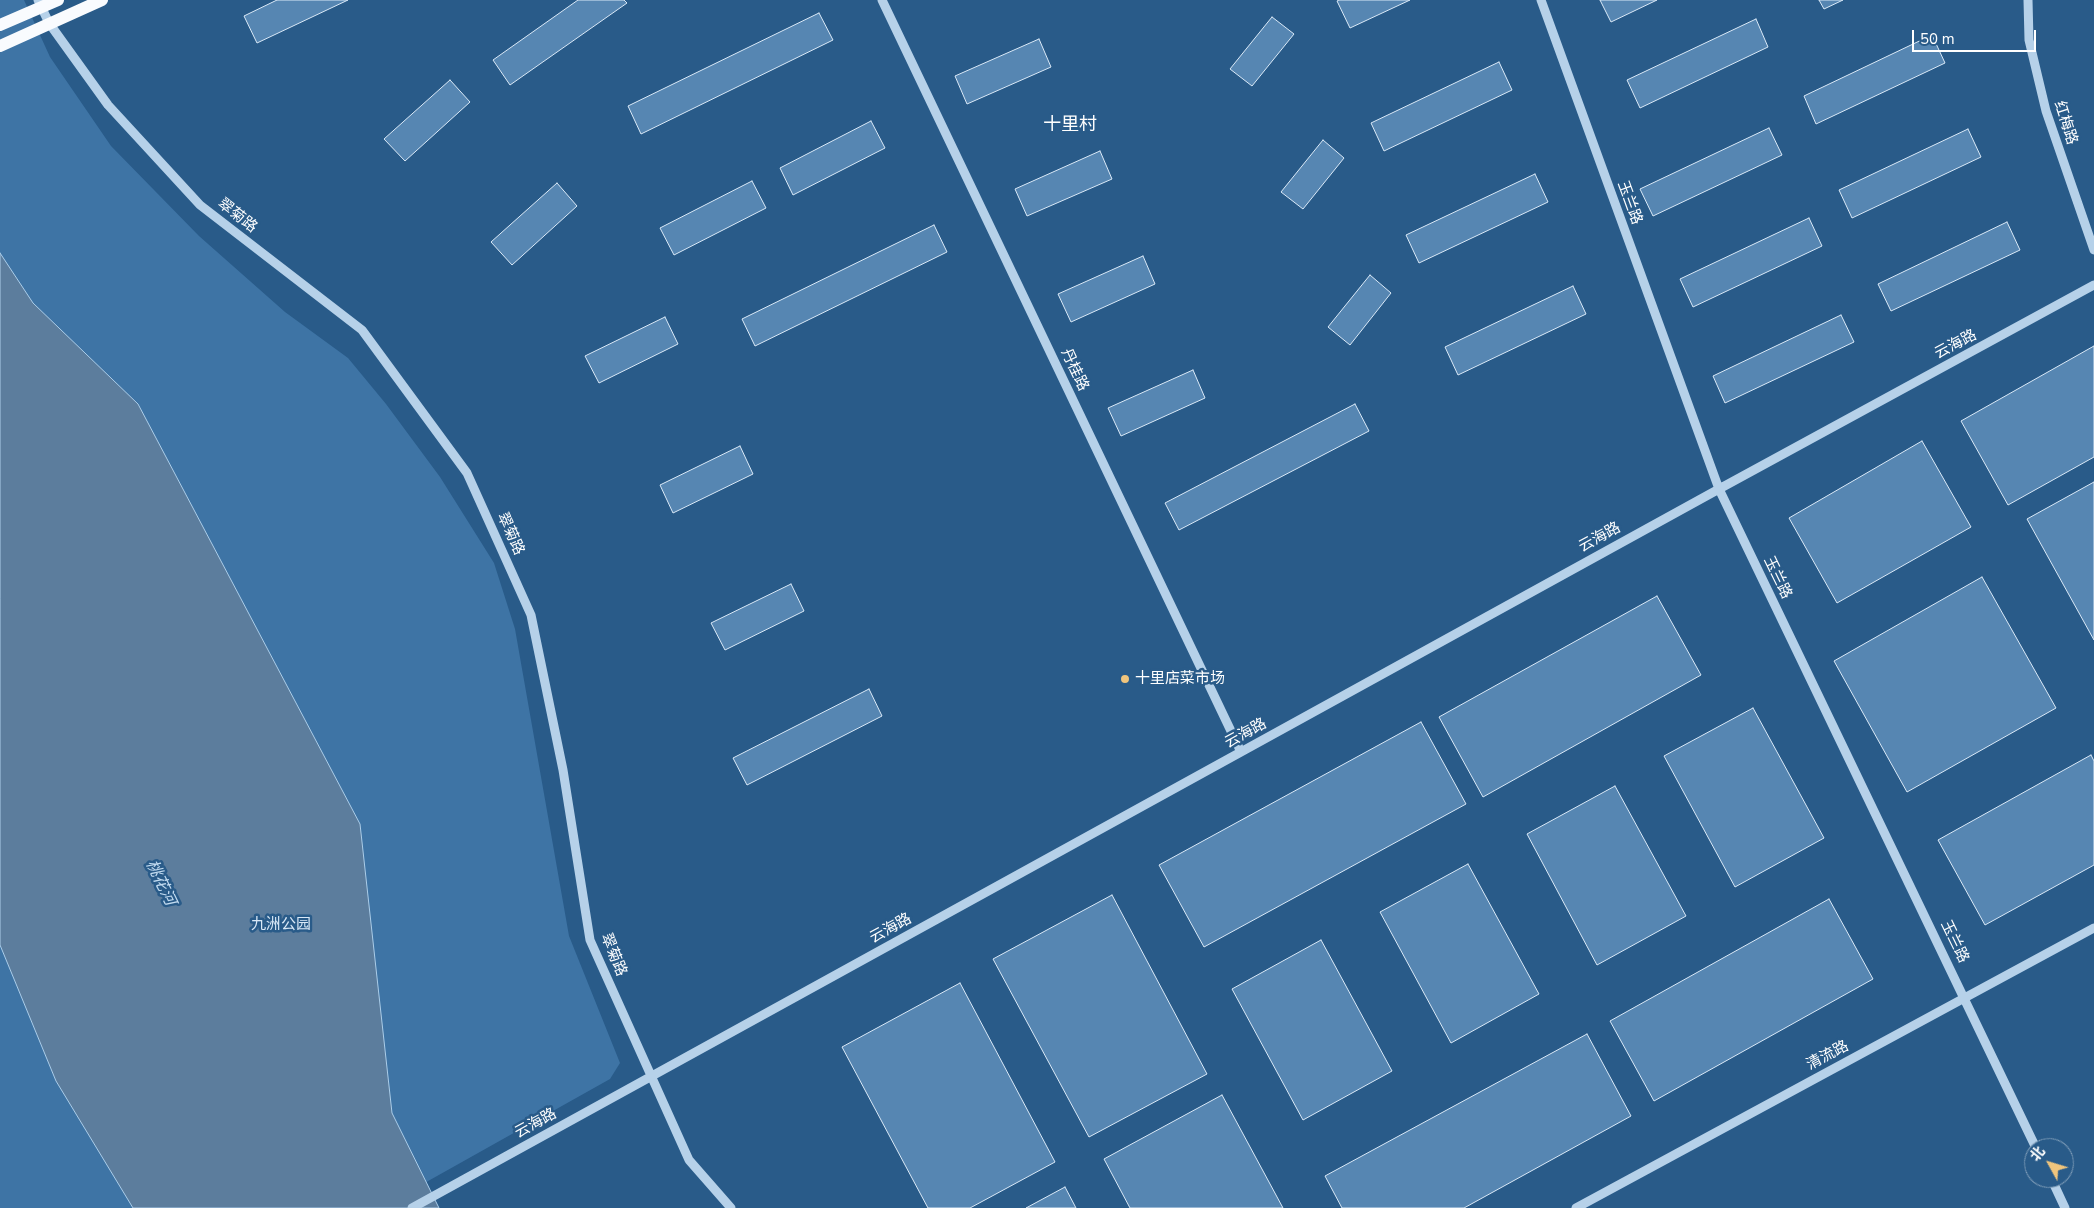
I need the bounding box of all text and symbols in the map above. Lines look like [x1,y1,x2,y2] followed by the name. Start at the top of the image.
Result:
[1914,20,2038,52] scale bar
[1920,29,1955,49] text: 50 m
[2049,99,2081,147] street label: 红梅路
[1043,115,1097,137] district label: 十里村
[1613,179,1645,227] street label: 玉兰路
[214,195,260,237] street label: 翠菊路
[1932,326,1980,364] street label: 云海路
[1056,346,1092,394] street label: 丹桂路
[493,510,527,558] street label: 翠菊路
[1576,519,1624,557] street label: 云海路
[1759,554,1795,602] street label: 玉兰路
[1135,670,1225,688] place label: 十里店菜市场
[1119,673,1131,685] marker: 十里店菜市场
[1222,715,1270,753] street label: 云海路
[141,857,179,909] water label: 桃花河
[867,910,915,948] street label: 云海路
[251,916,311,934] park label: 九洲公园
[1936,918,1972,966] street label: 玉兰路
[596,931,630,979] street label: 翠菊路
[1804,1037,1852,1075] street label: 清流路
[512,1105,560,1143] street label: 云海路
[2024,1138,2074,1188] north arrow
[2026,1142,2050,1165] text: 北

